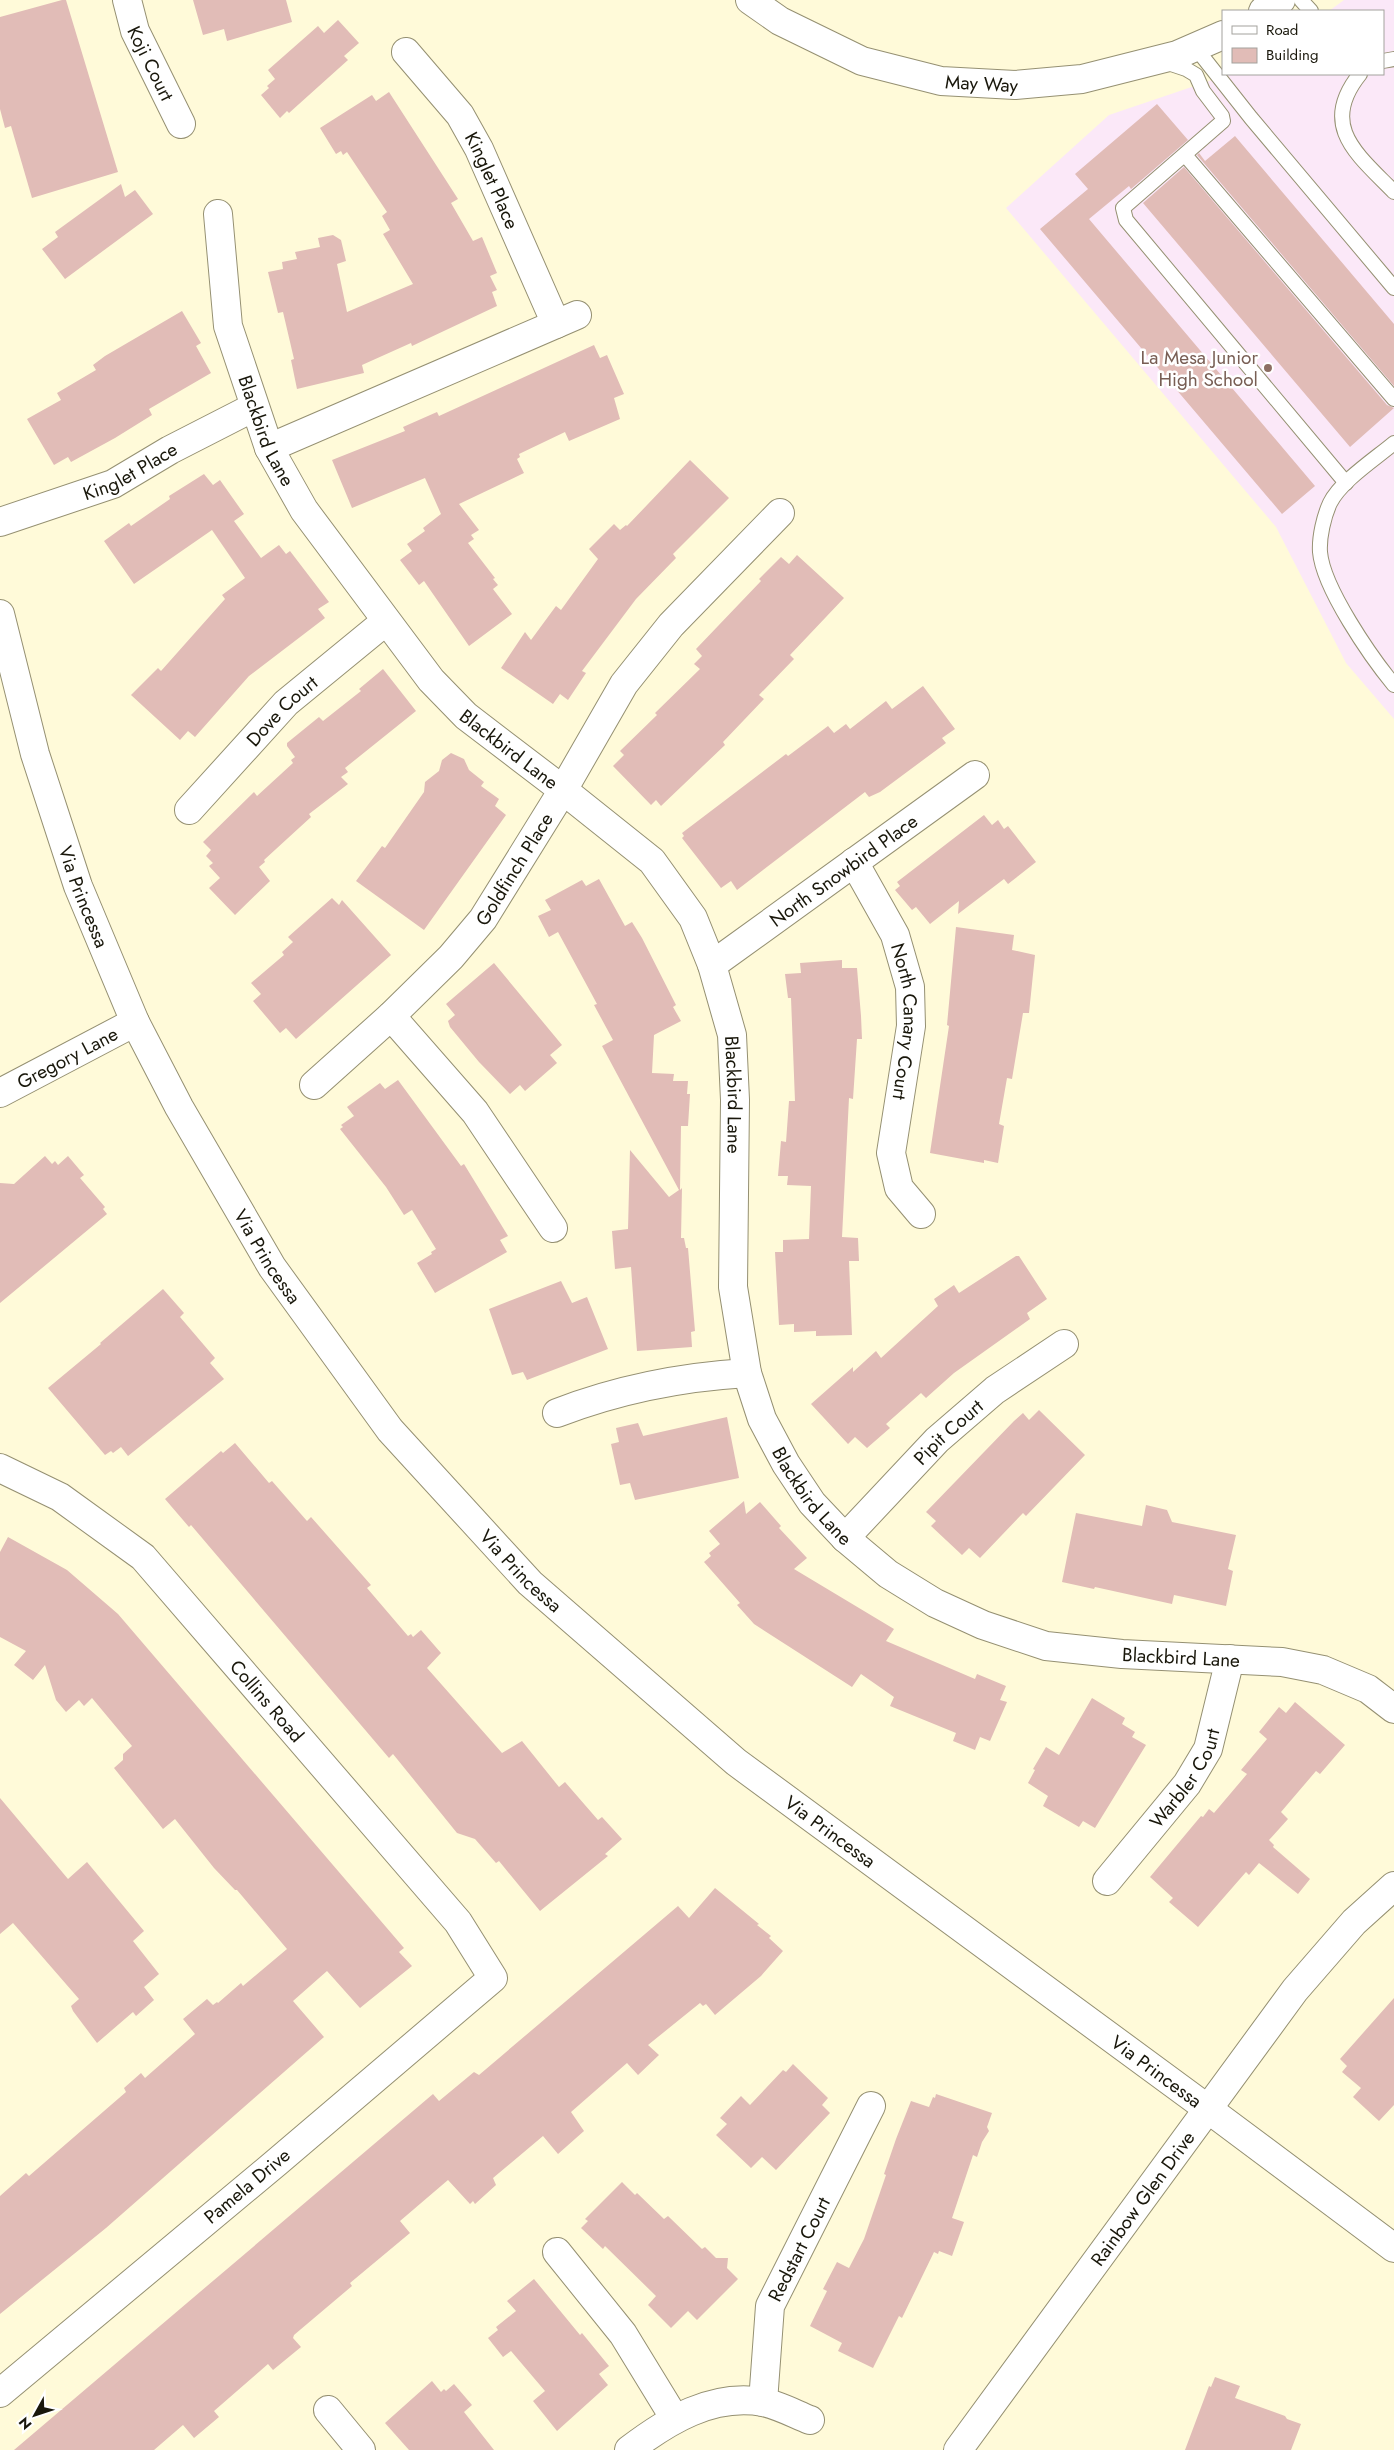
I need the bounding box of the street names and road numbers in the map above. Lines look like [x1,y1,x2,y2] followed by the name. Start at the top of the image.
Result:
[121,21,181,106] street label: Koji Court
[944,68,1019,99] street label: May Way
[459,127,526,233] street label: Kinglet Place
[232,372,301,491] street label: Blackbird Lane
[79,435,182,507] street label: Kinglet Place
[240,669,324,752] street label: Dove Court
[454,702,564,796] street label: Blackbird Lane
[469,807,559,931] street label: Goldfinch Place
[764,807,923,933] street label: North Snowbird Place
[52,842,116,952] street label: Via Princessa
[884,940,924,1102] street label: North Canary Court
[12,1020,123,1095] street label: Gregory Lane
[719,1035,749,1154] street label: Blackbird Lane
[228,1204,308,1309] street label: Via Princessa
[907,1393,989,1471] street label: Pipit Court
[766,1442,858,1552] street label: Blackbird Lane
[474,1523,568,1619] street label: Via Princessa
[1122,1641,1241,1673] street label: Blackbird Lane
[224,1654,310,1748] street label: Collins Road
[1143,1725,1226,1833] street label: Warbler Court
[779,1789,882,1874] street label: Via Princessa
[1105,2029,1208,2114] street label: Via Princessa
[1084,2125,1201,2271] street label: Rainbow Glen Drive
[198,2142,296,2230] street label: Pamela Drive
[761,2192,837,2306] street label: Redstart Court

